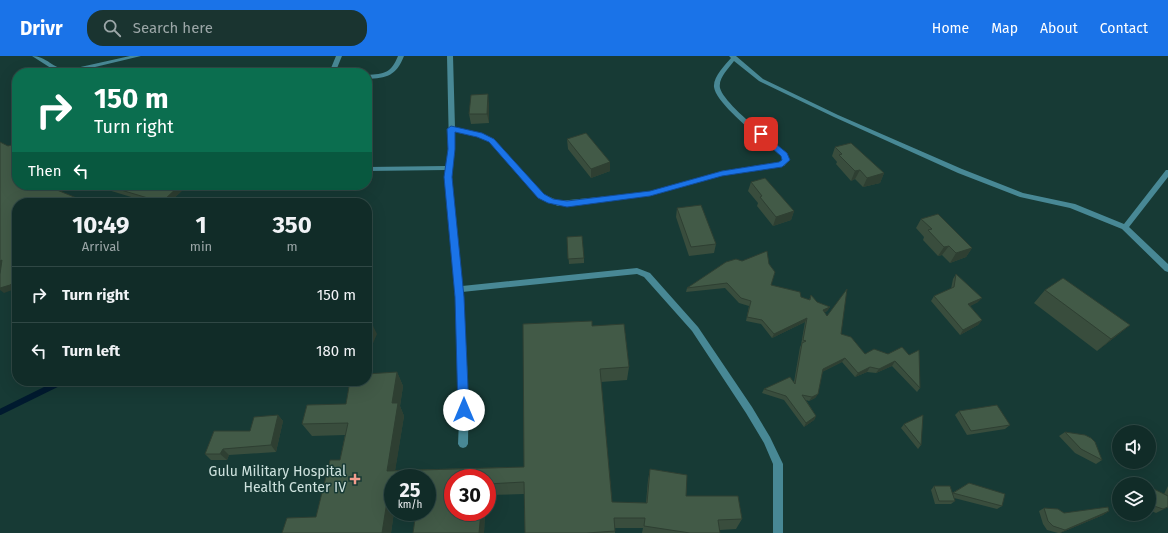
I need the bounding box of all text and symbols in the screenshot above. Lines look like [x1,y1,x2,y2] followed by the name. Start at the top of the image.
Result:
[87,10,367,46] search box
[20,17,63,40] text: Drivr
[101,17,123,39] icon: search
[133,19,213,37] text: Search here
[932,20,969,37] text: Home
[991,20,1018,37] text: Map
[1040,20,1078,37] text: About
[1100,20,1148,37] text: Contact
[94,82,169,115] text: 150 m
[28,84,80,136] icon: right
[94,116,174,138] text: Turn right
[744,117,778,151] pin
[750,123,772,145] icon: arrive
[70,160,92,182] icon: left
[28,162,62,180] text: Then
[72,211,130,239] text: 10:49
[195,211,207,239] text: 1
[272,211,312,239] text: 350
[82,239,120,254] text: Arrival
[190,239,212,254] text: min
[287,239,298,254] text: m
[28,284,50,306] icon: right
[62,286,129,304] text: Turn right
[317,286,356,304] text: 150 m
[28,340,50,362] icon: left
[62,342,120,360] text: Turn left
[316,342,356,360] text: 180 m
[443,389,485,431] position arrow
[1112,425,1156,521] map controls
[1112,425,1156,469] button: sound
[209,463,346,496] place label: Gulu Military Hospital Health Center IV
[444,469,496,521] speed limit sign: 30
[349,473,361,485] marker: Gulu Military Hospital Health Center IV
[1112,477,1156,521] button: layers
[399,478,421,502] text: 25
[398,499,422,511] text: km/h

